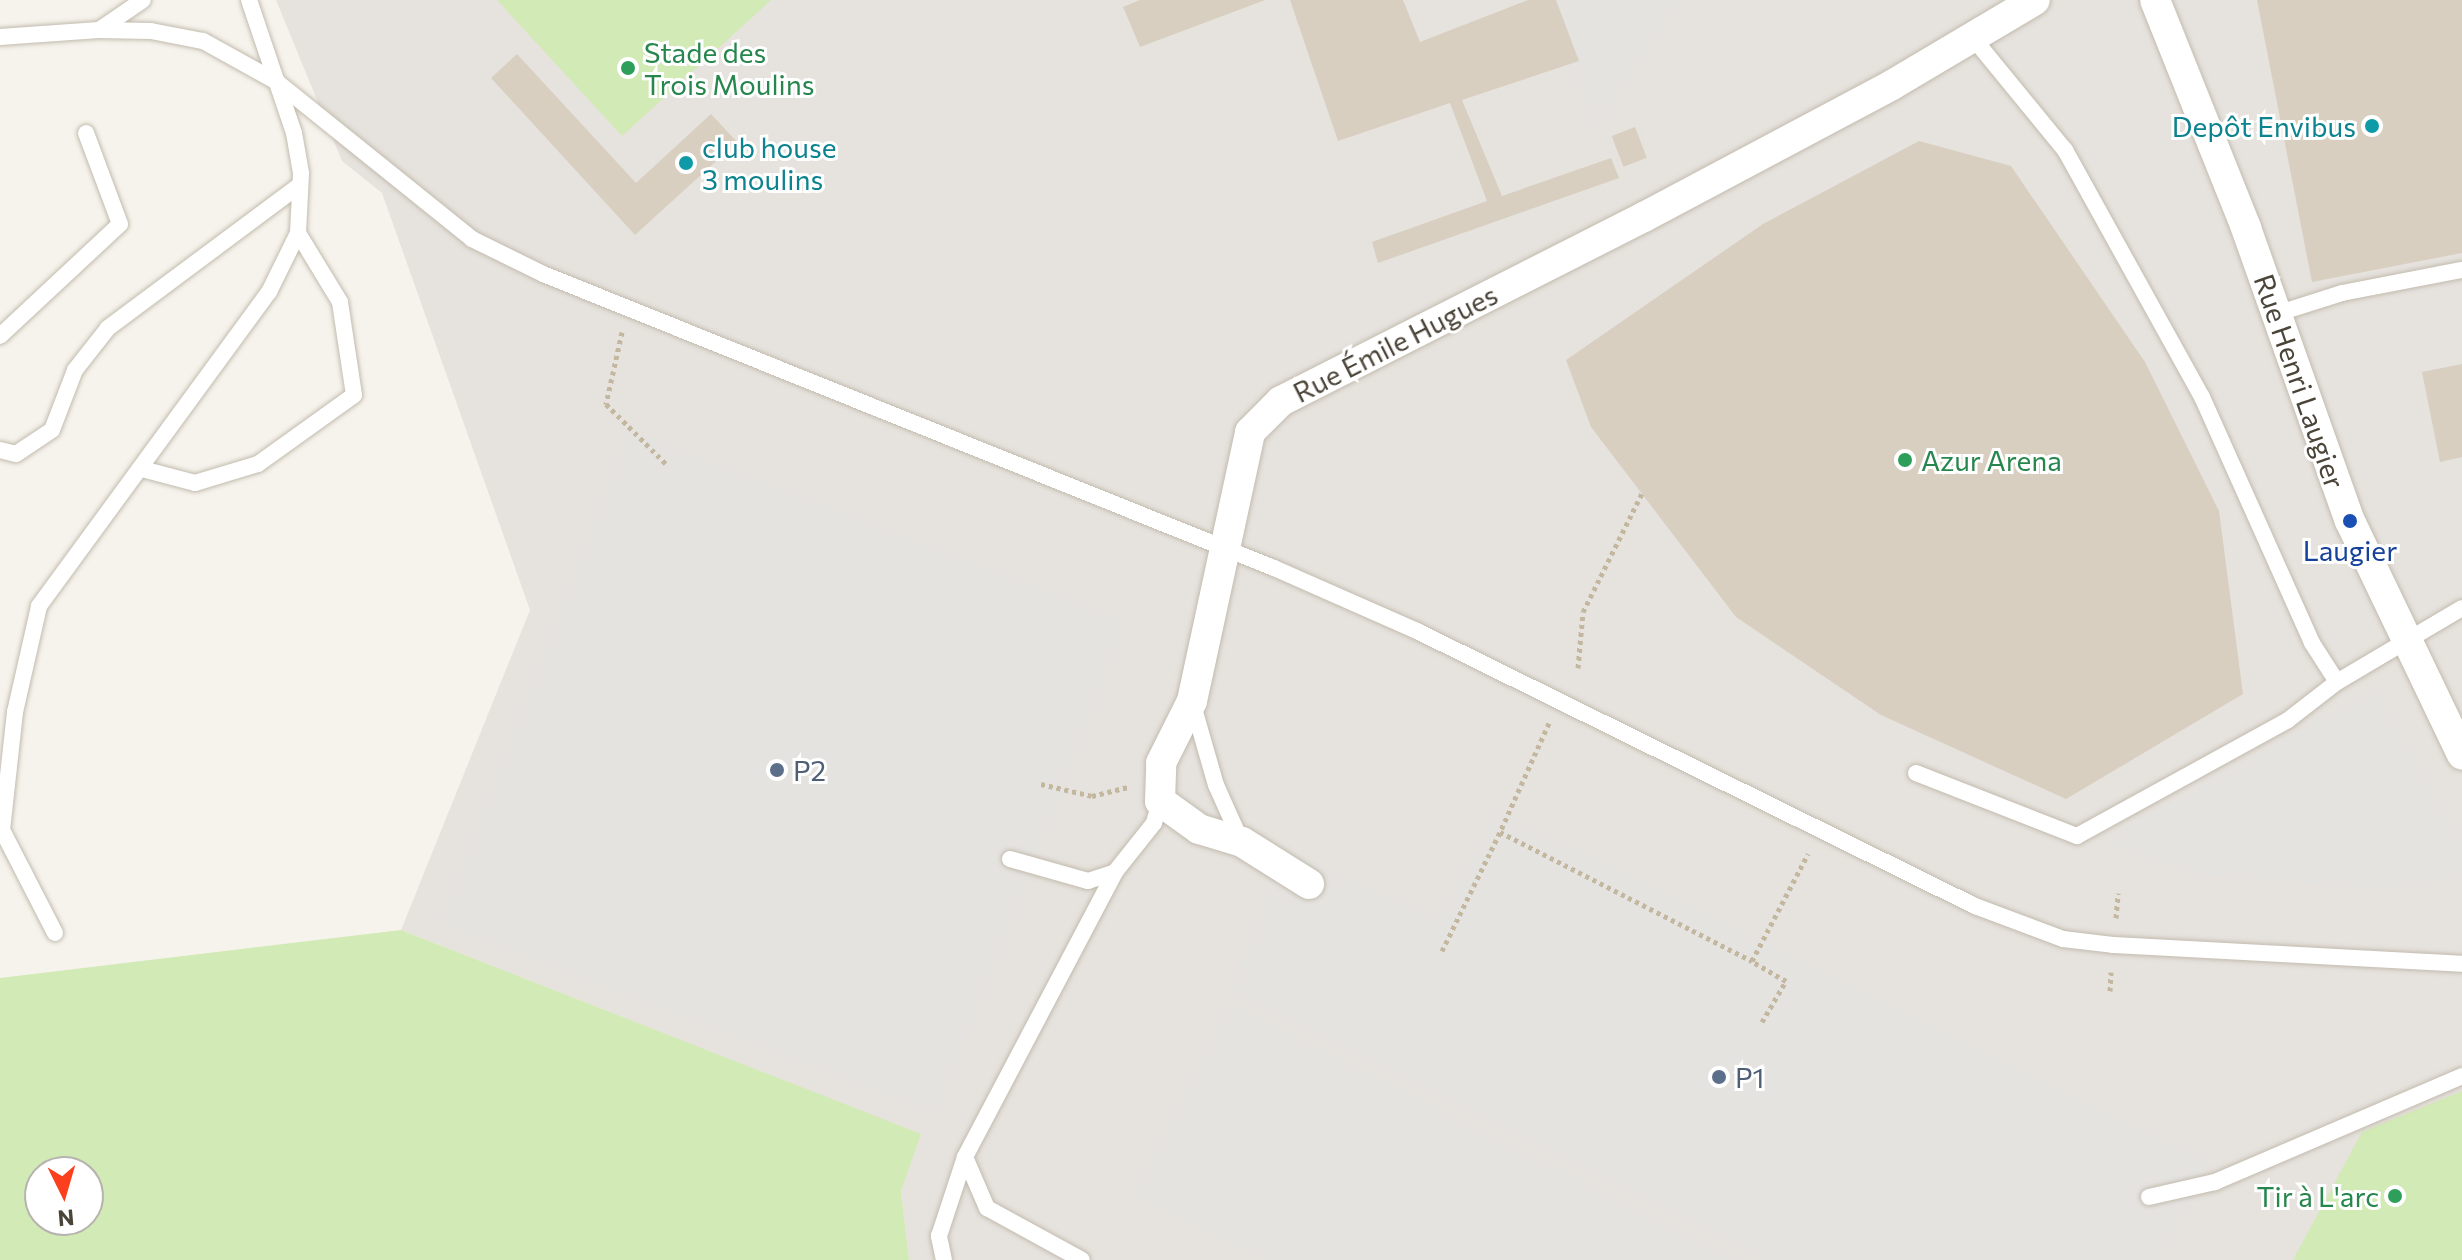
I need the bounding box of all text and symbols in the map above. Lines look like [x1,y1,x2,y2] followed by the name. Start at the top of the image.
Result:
[644,35,815,101] place label: Stade des Trois Moulins
[619,59,637,77] marker: Stade des Trois Moulins
[2172,109,2356,143] place label: Depôt Envibus
[2363,117,2381,135] marker: Depôt Envibus
[702,130,836,196] place label: club house 3 moulins
[677,154,695,172] marker: club house 3 moulins
[2248,269,2352,493] street label: Rue Henri Laugier
[1287,277,1503,409] street label: Rue Émile Hugues
[1921,443,2062,477] place label: Azur Arena
[1896,451,1914,469] marker: Azur Arena
[2341,512,2359,530] marker: Laugier
[2303,533,2397,567] place label: Laugier
[793,753,826,787] place label: P2
[768,761,786,779] marker: P2
[1735,1060,1765,1094] place label: P1
[1710,1068,1728,1086] marker: P1
[24,1156,104,1236] north arrow
[2257,1179,2379,1213] place label: Tir à L'arc
[2386,1187,2404,1205] marker: Tir à L'arc
[57,1204,75,1233] text: N

